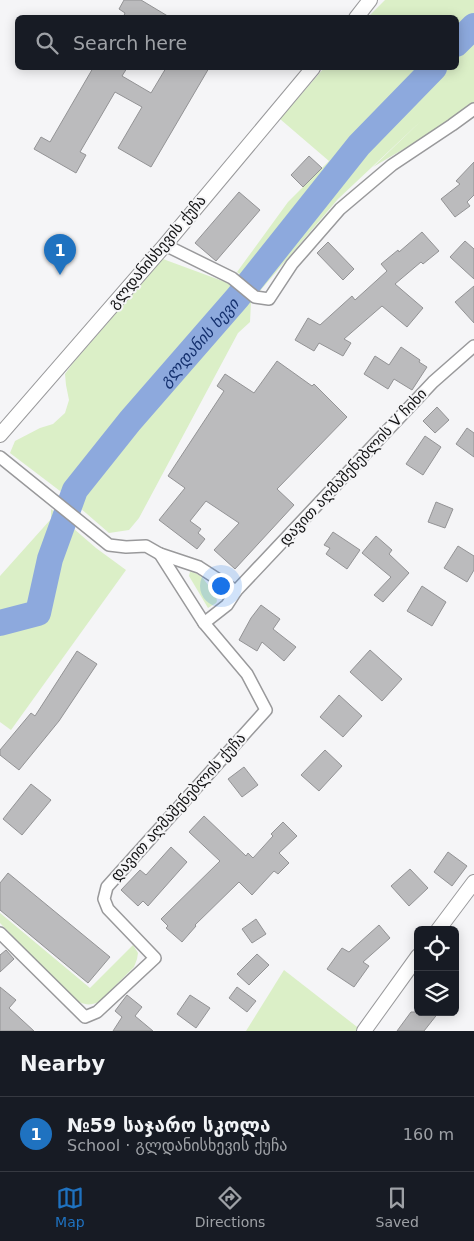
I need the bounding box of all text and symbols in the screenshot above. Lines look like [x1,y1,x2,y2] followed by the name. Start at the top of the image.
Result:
[15,15,459,70] search box
[33,29,61,57] icon: search
[73,32,187,54] text: Search here
[104,192,210,312] street label: გლდანისხევის ქუჩა
[44,234,76,275] pin: 1
[155,293,243,390] water label: გლდანის ხევი
[275,385,431,549] street label: დავით აღმაშენებლის V ჩიხი
[208,573,234,599] your location
[107,729,249,885] street label: დავით აღმაშენებლის ქუჩა
[414,926,459,1016] map controls
[414,926,459,971] button: locate
[414,971,459,1016] button: layers
[20,1052,105,1076] text: Nearby
[67,1114,271,1136] text: №59 საჯარო სკოლა
[30,1125,42,1144] text: 1
[403,1125,454,1144] text: 160 m
[67,1136,287,1155] text: School · გლდანისხევის ქუჩა
[55,1184,85,1230] tab: Map
[195,1184,265,1230] tab: Directions
[376,1184,419,1230] tab: Saved

